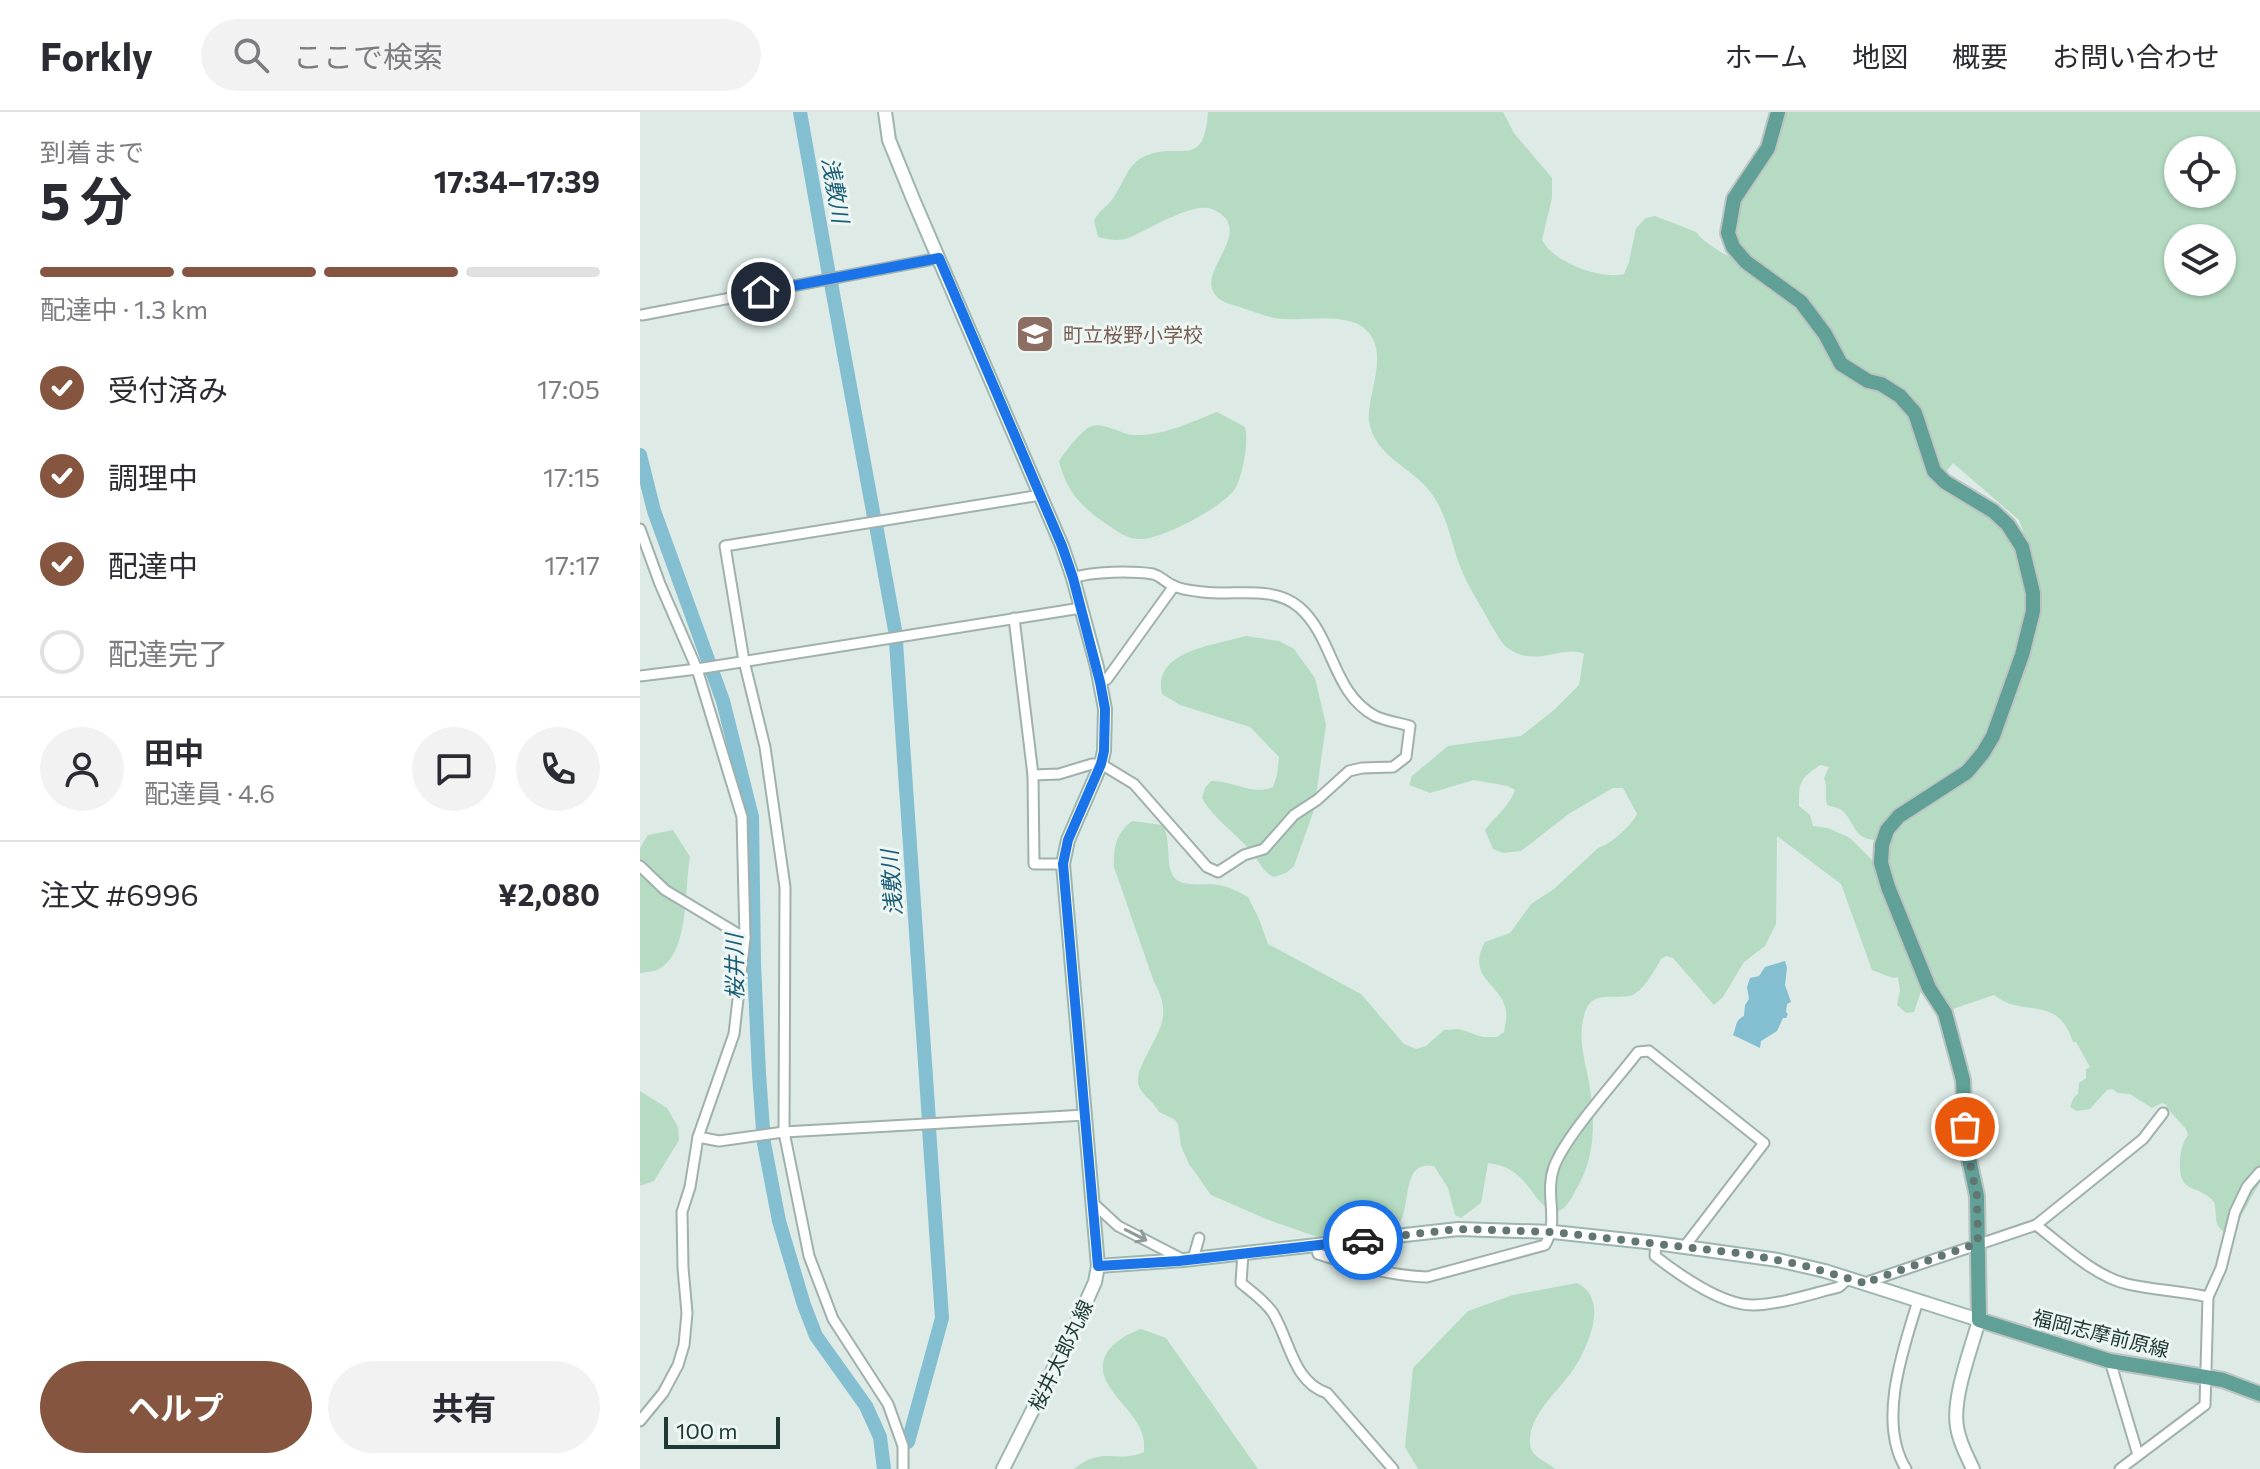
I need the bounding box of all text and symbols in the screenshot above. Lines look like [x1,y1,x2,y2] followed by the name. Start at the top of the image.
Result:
[201,19,761,91] search box
[40,32,153,79] text: Forkly
[229,33,273,77] icon: search
[293,37,443,74] text: ここで検索
[1725,39,1808,73] text: ホーム
[1852,39,1908,73] text: 地図
[1952,39,2008,73] text: 概要
[2052,39,2220,73] text: お問い合わせ
[40,136,144,167] text: 到着まで
[2164,136,2236,296] map controls
[2164,136,2236,208] button: locate
[817,155,855,227] water label: 浅敷川
[434,162,600,199] text: 17:34–17:39
[40,167,132,231] text: 5 分
[2164,224,2236,296] button: layers
[727,258,795,326] pin
[739,270,783,314] icon: home
[40,293,208,324] text: 配達中 · 1.3 km
[1014,313,1056,355] school or university icon: 町立桜野小学校
[1063,322,1203,346] place label: 町立桜野小学校
[40,366,84,410] icon: check
[108,370,228,407] text: 受付済み
[537,373,600,404] text: 17:05
[40,454,84,498] icon: check
[108,458,198,495] text: 調理中
[543,461,600,492] text: 17:15
[40,542,84,586] icon: check
[108,546,198,583] text: 配達中
[544,549,600,580] text: 17:17
[108,634,228,671] text: 配達完了
[40,727,124,811] button: person
[412,727,496,811] button: chat
[516,727,600,811] button: phone
[144,733,204,770] text: 田中
[144,777,275,808] text: 配達員 · 4.6
[875,847,907,917] water label: 浅敷川
[40,875,199,912] text: 注文 #6996
[498,875,600,912] text: ¥2,080
[720,932,748,1000] water label: 桜井川
[1931,1093,1999,1161] pin
[1943,1105,1987,1149] icon: bag
[1323,1200,1403,1280] courier
[1341,1218,1385,1262] icon: car
[1124,1228,1147,1244] one-way arrow
[1023,1296,1097,1414] street label: 桜井太郎丸線
[2030,1304,2172,1362] street label: 福岡志摩前原線
[40,1361,312,1453] button: ヘルプ
[328,1361,600,1453] button: 共有
[664,1413,780,1449] scale bar
[676,1417,738,1444] text: 100 m

